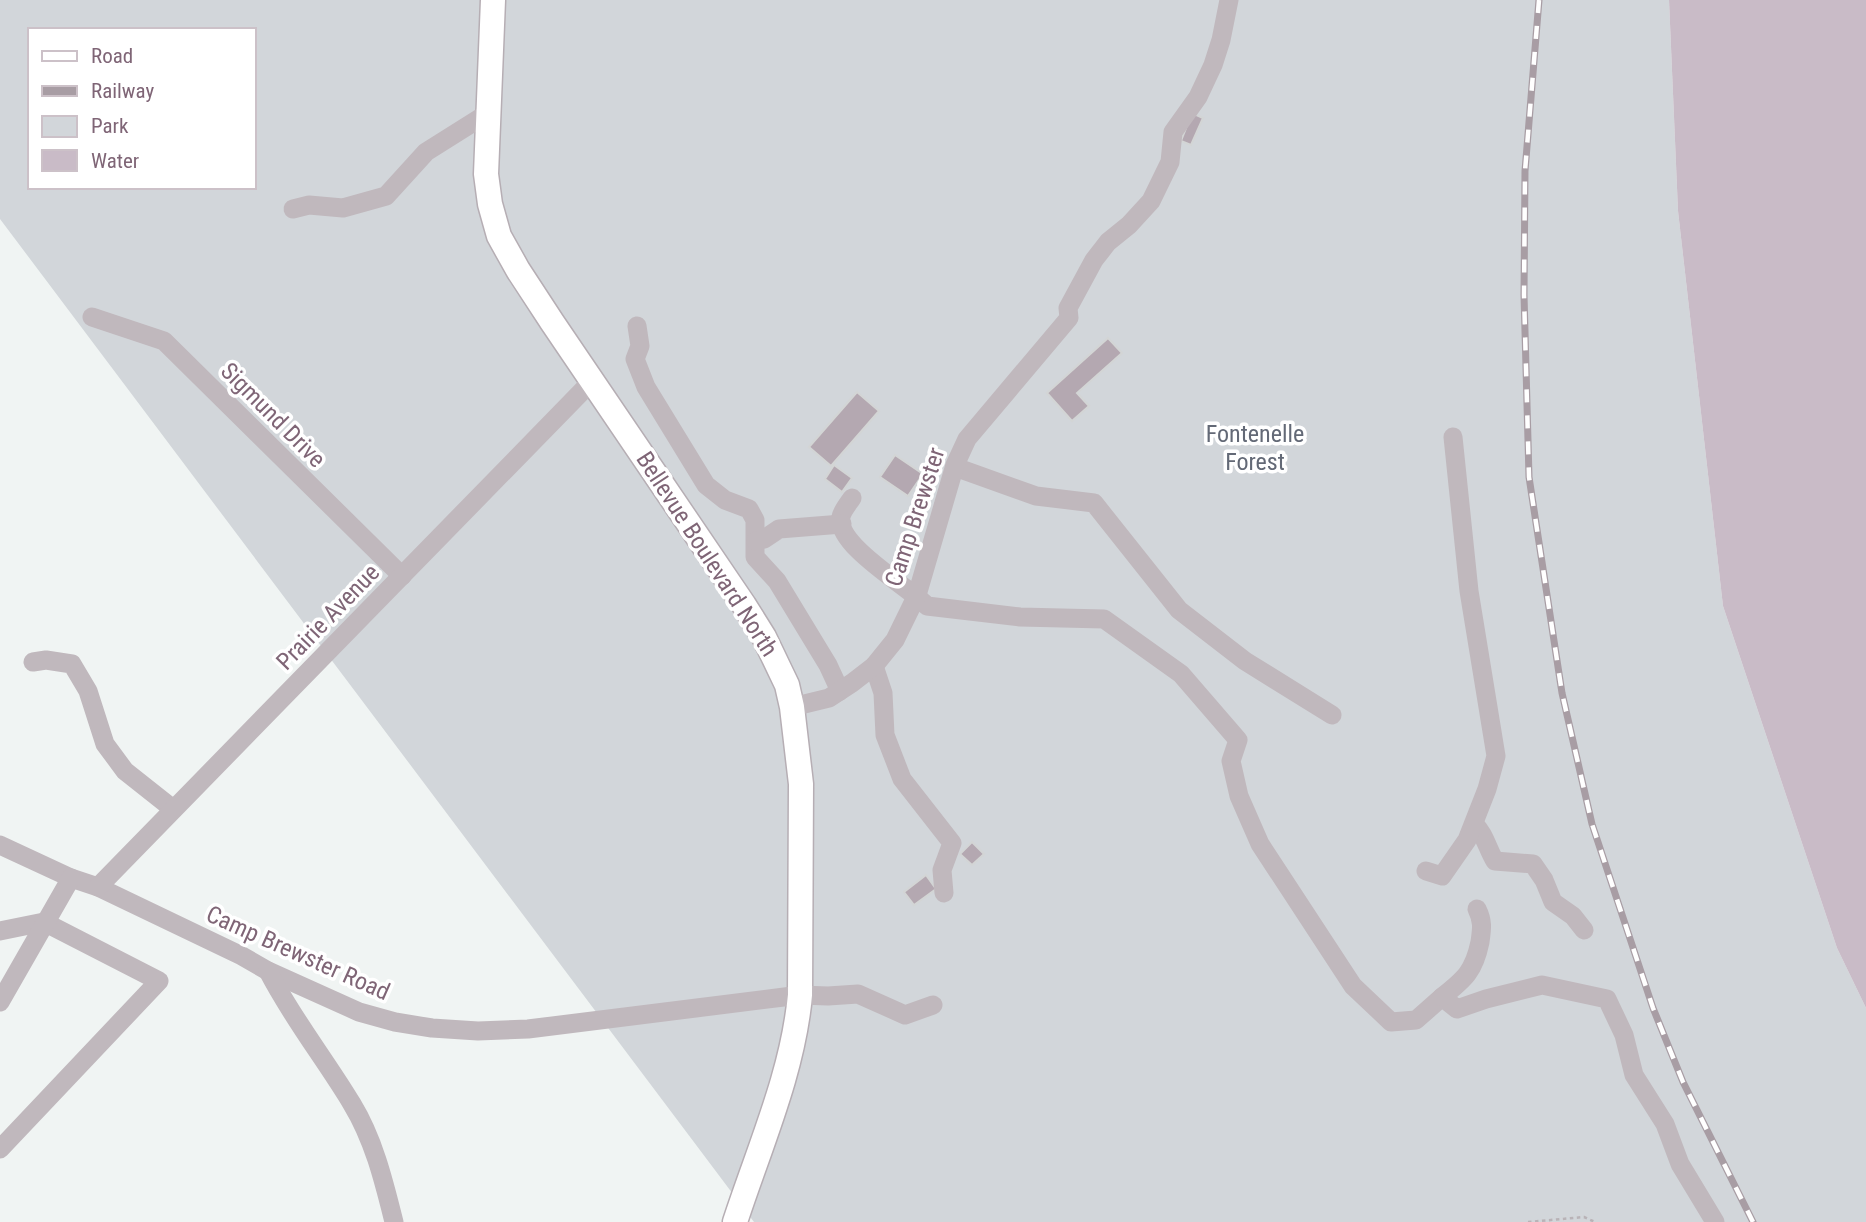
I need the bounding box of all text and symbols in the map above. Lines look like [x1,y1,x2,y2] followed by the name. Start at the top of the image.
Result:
[28,28,256,189] legend
[91,44,133,68] text: Road
[91,79,154,103] text: Railway
[91,114,129,138] text: Park
[91,149,139,173] text: Water
[215,357,331,473] street label: Sigmund Drive
[1206,420,1304,476] park label: Fontenelle Forest
[879,444,951,590] street label: Camp Brewster
[630,447,784,661] street label: Bellevue Boulevard North
[271,558,385,676] street label: Prairie Avenue
[202,900,394,1006] street label: Camp Brewster Road

